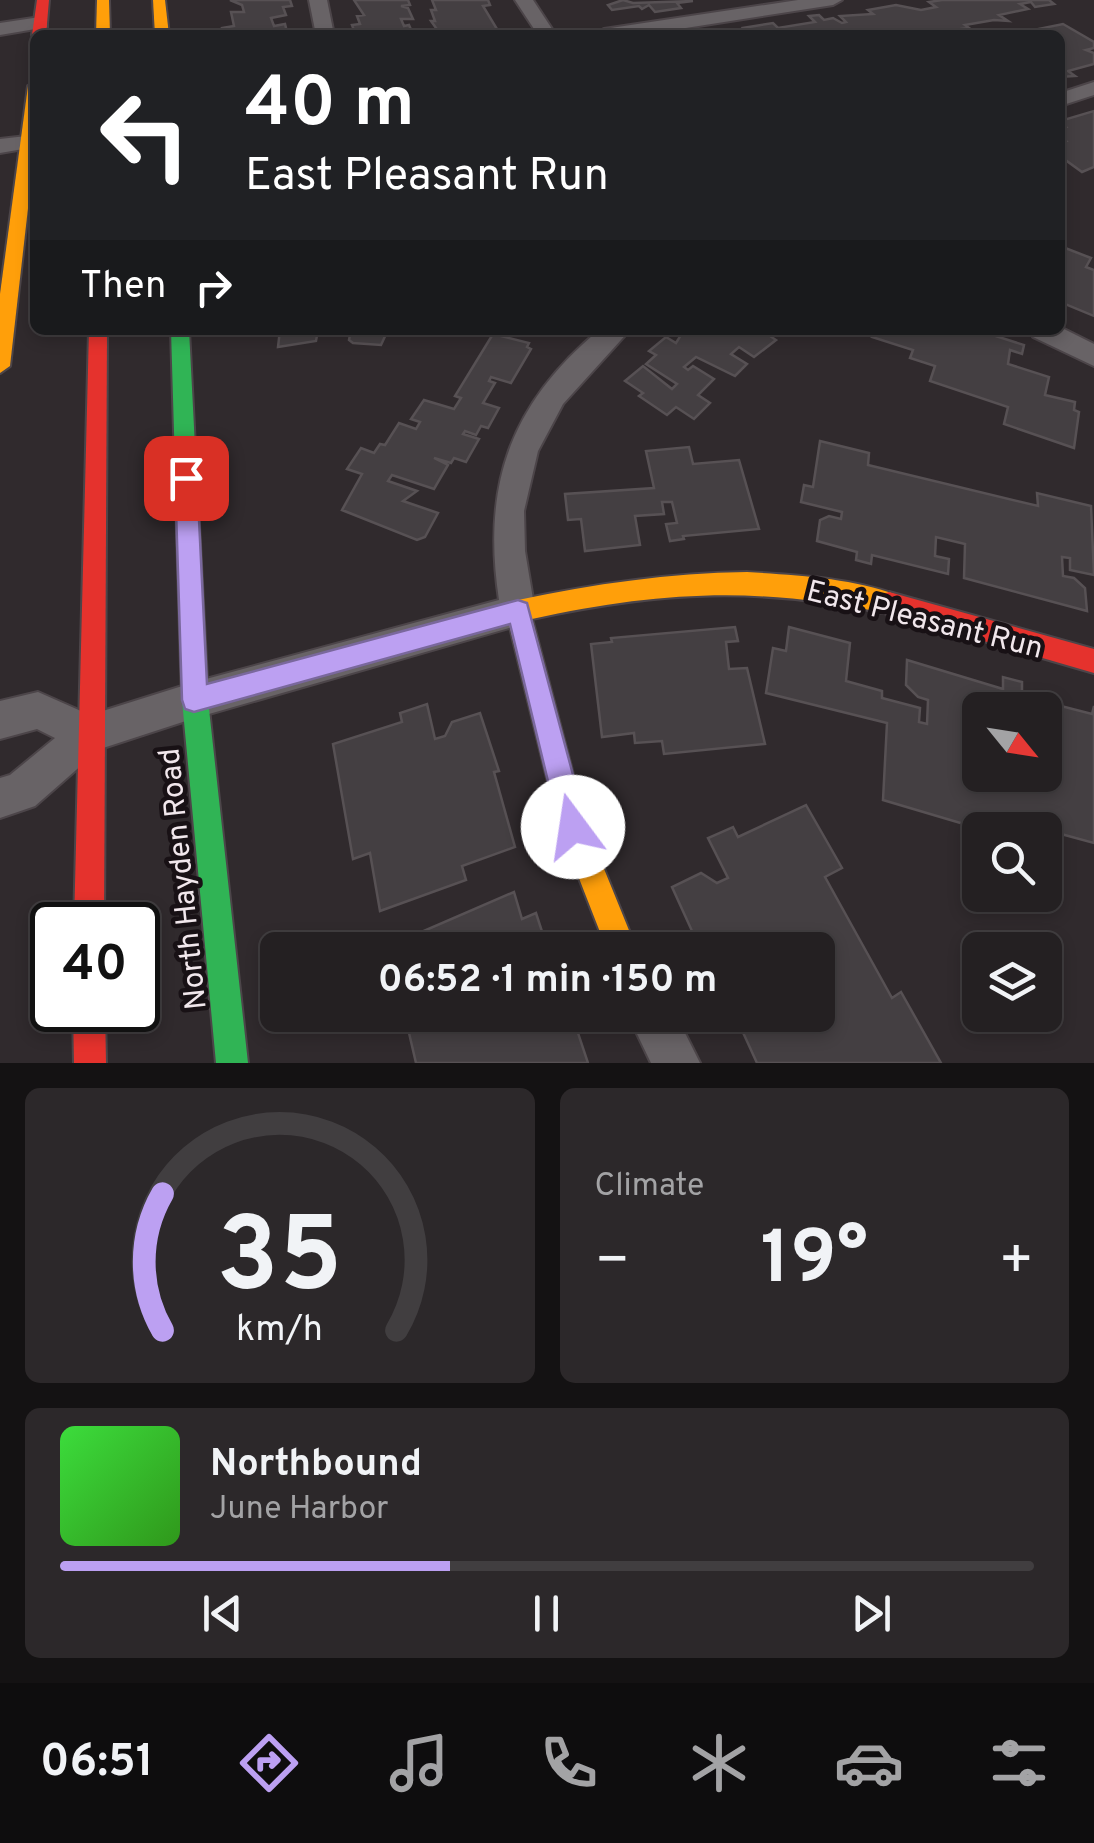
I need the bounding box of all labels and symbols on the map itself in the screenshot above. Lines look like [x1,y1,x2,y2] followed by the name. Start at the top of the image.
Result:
[144,436,229,521] pin
[802,574,1047,669] street label: East Pleasant Run
[962,692,1062,792] north arrow
[152,746,217,1011] street label: North Hayden Road
[521,775,625,879] position arrow
[30,902,160,1032] speed limit sign: 40

